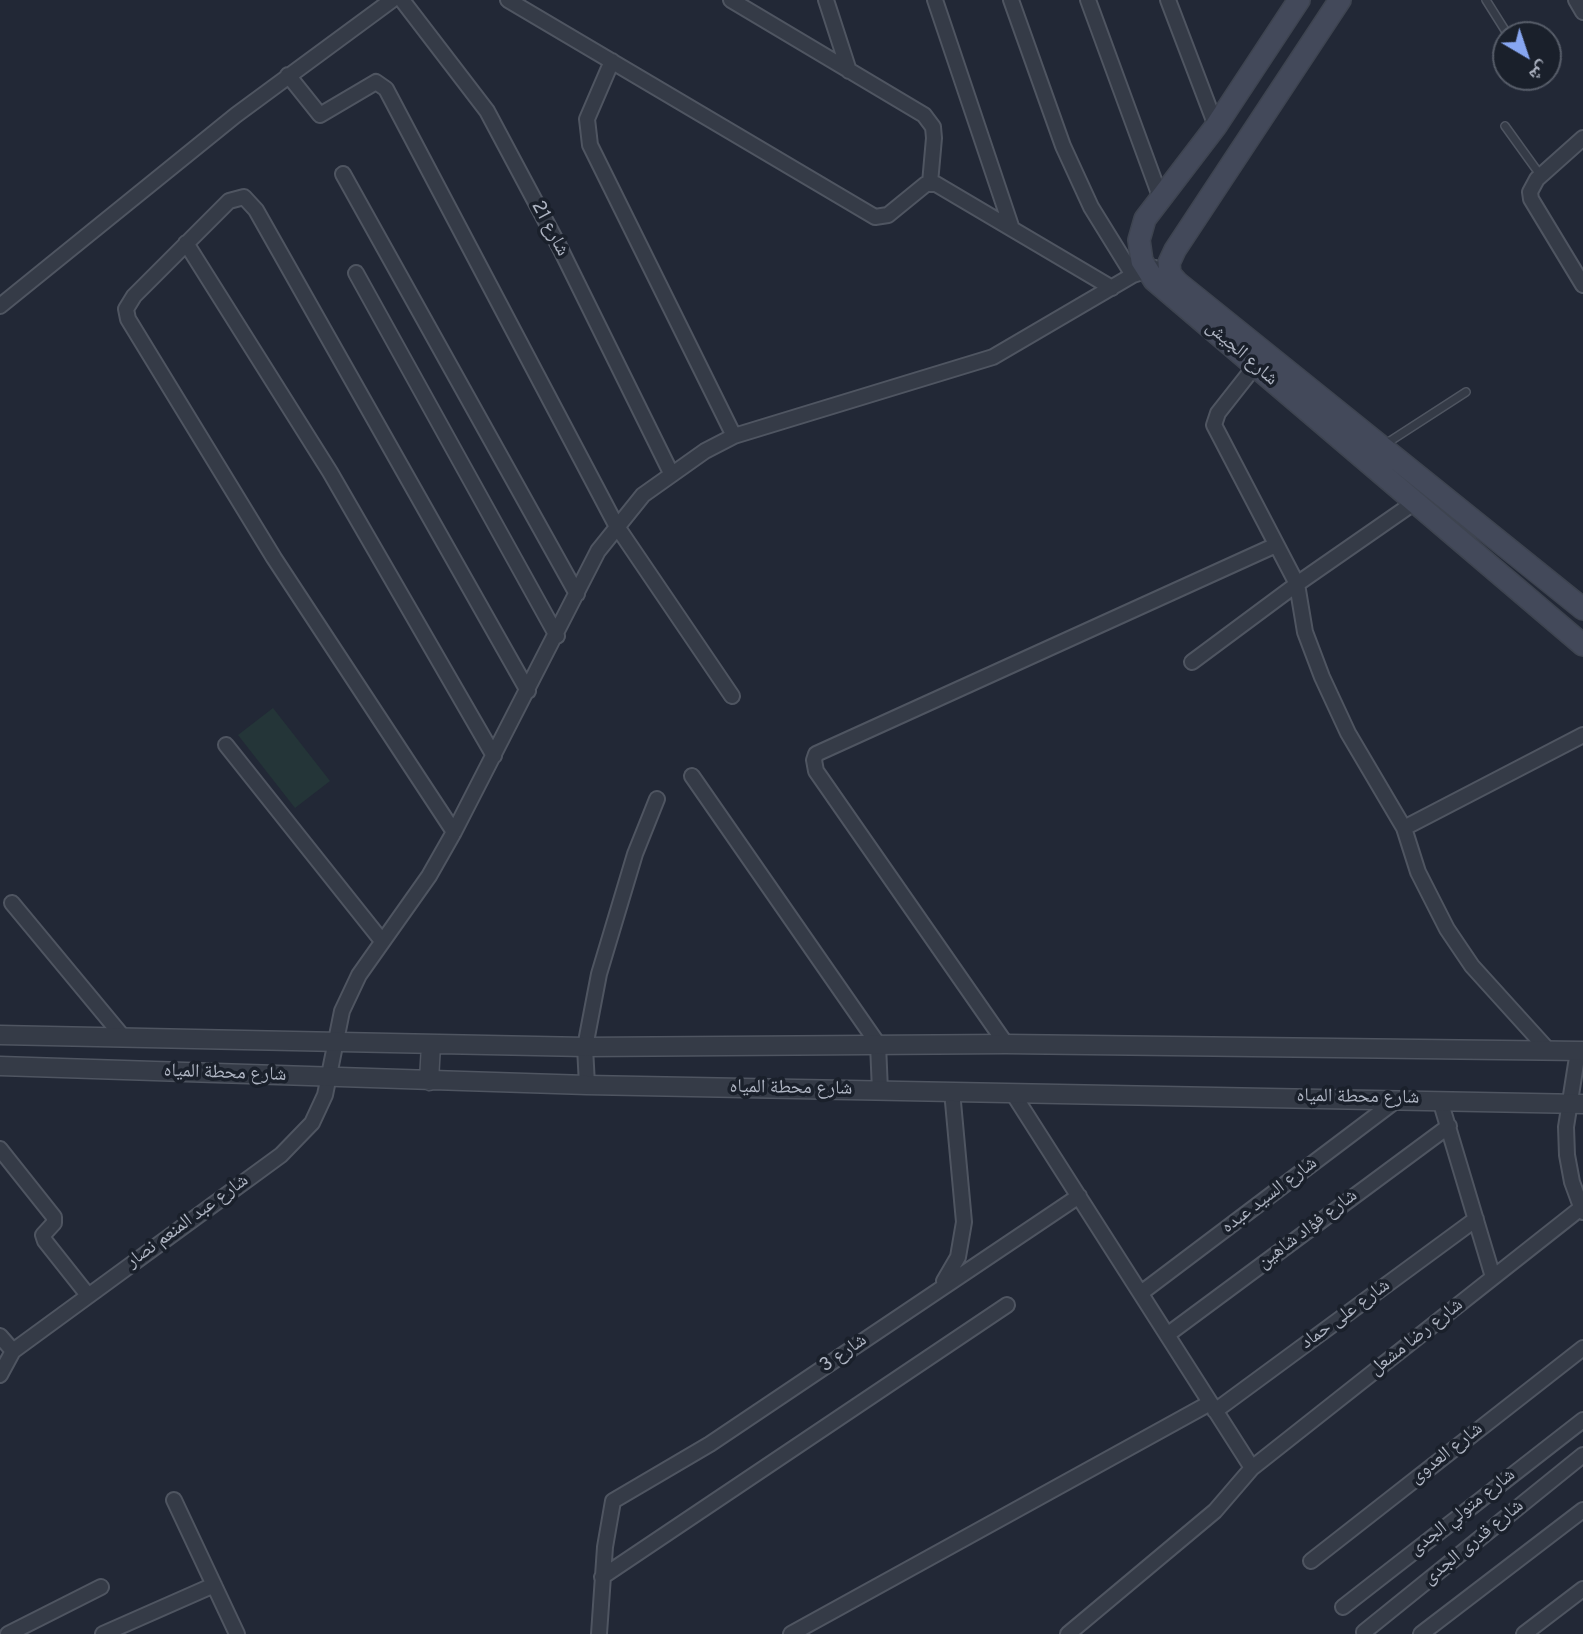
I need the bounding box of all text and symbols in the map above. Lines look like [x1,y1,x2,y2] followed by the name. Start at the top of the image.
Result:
[1492,21,1562,91] north arrow
[1524,55,1554,86] text: ش
[525,197,573,261] street label: شارع 21
[1200,317,1282,391] street label: شارع الجيش
[163,1060,287,1088] street label: شارع محطة المياه
[729,1077,853,1101] street label: شارع محطة المياه
[1296,1086,1420,1110] street label: شارع محطة المياه
[1218,1153,1322,1239] street label: شارع السيد عبده
[122,1170,254,1274] street label: شارع عبد المنعم نصار
[1254,1185,1362,1275] street label: شارع فؤاد شاهين
[1297,1275,1395,1355] street label: شارع على حماد
[1366,1294,1468,1382] street label: شارع رضا مشعل
[816,1330,872,1378] street label: شارع 3
[1406,1418,1488,1490] street label: شارع العدوى
[1405,1464,1521,1562] street label: شارع متولي الجدى
[1419,1495,1529,1591] street label: شارع قدرى الجدى

